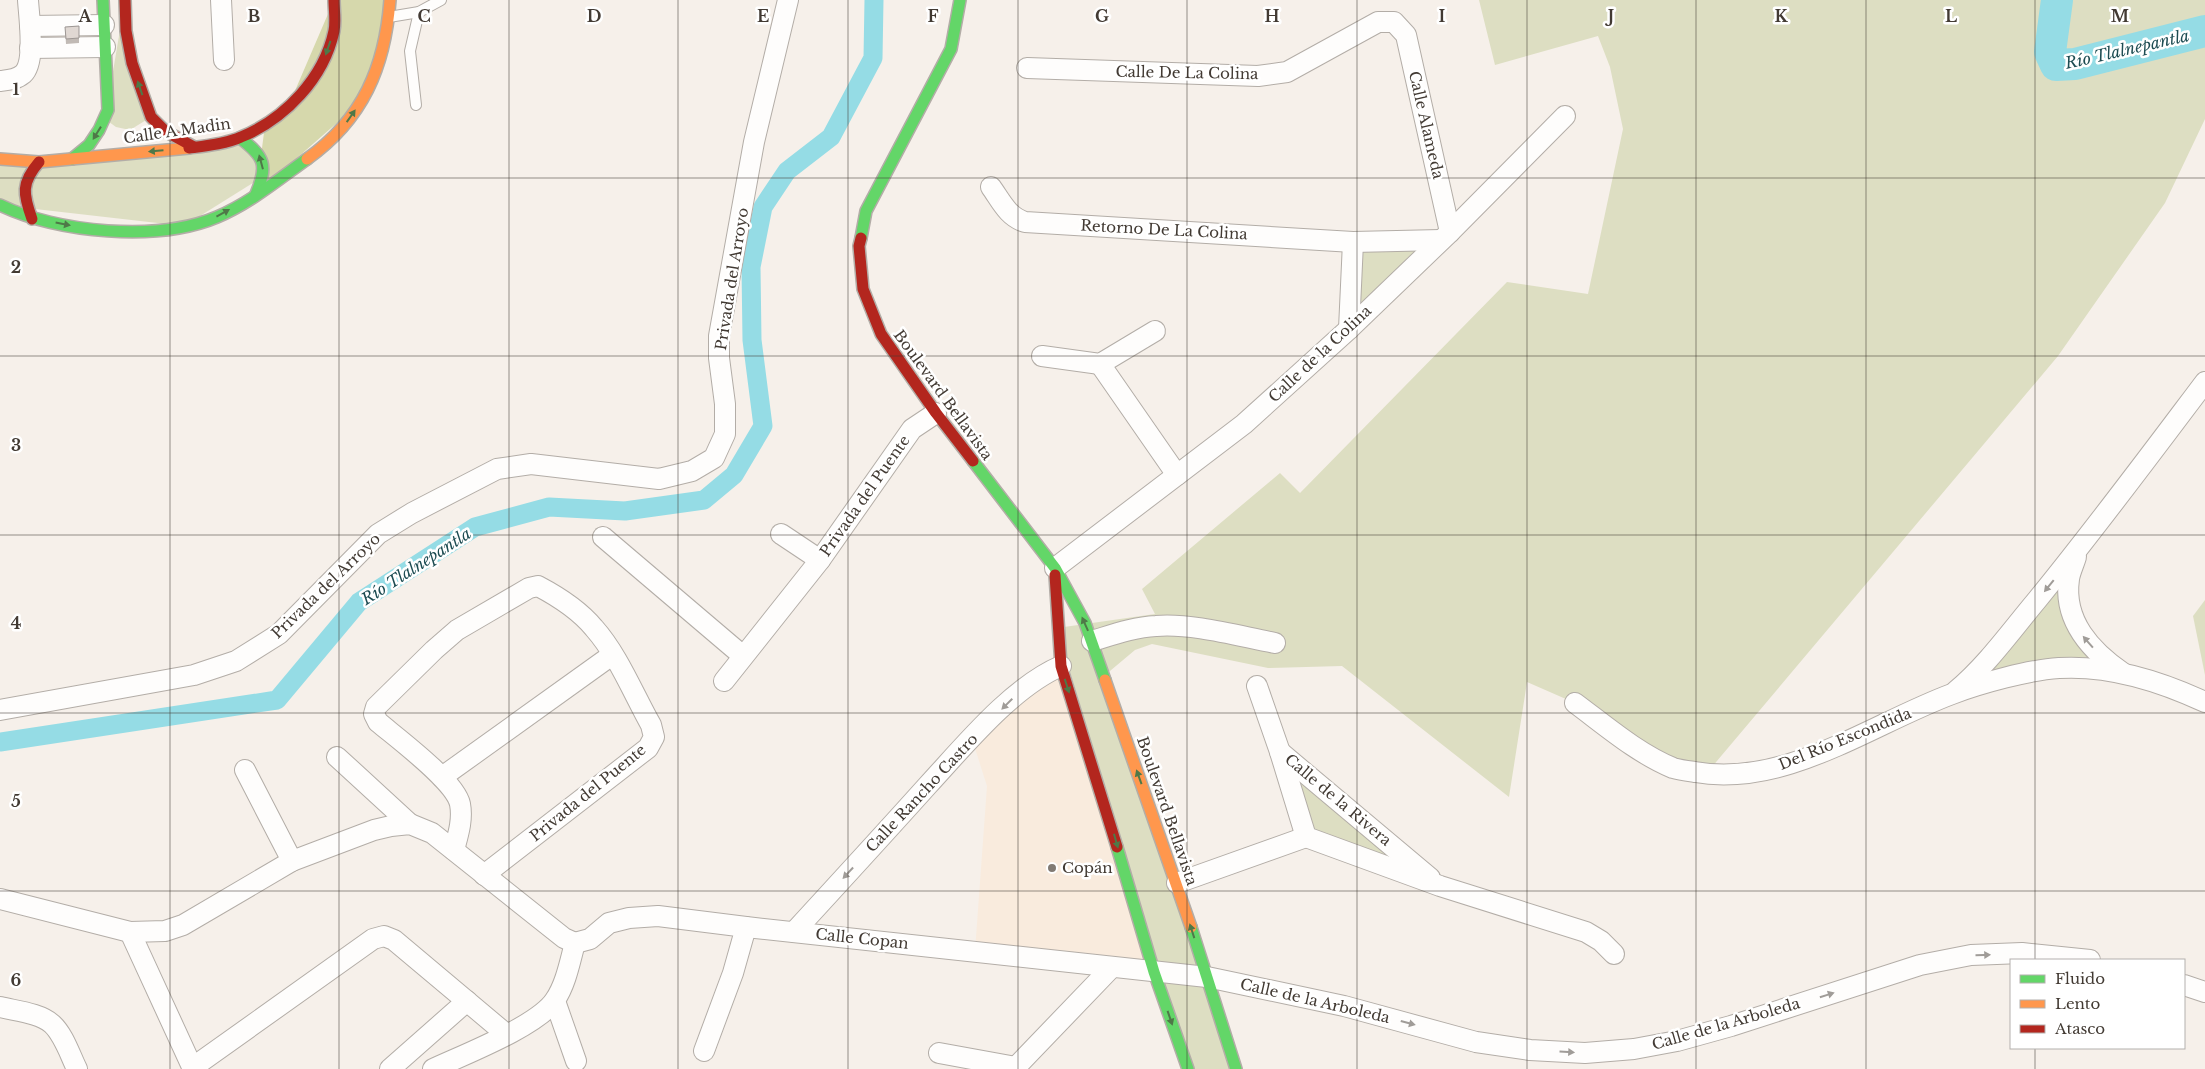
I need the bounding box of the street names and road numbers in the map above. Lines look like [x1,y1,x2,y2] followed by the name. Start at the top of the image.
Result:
[1115,62,1259,83] street label: Calle De La Colina
[1405,69,1448,181] street label: Calle Alameda
[122,114,232,147] street label: Calle A Madin
[711,206,752,352] street label: Privada del Arroyo
[1080,216,1249,243] street label: Retorno De La Colina
[1264,301,1376,406] street label: Calle de la Colina
[890,326,997,464] street label: Boulevard Bellavista
[816,431,914,560] street label: Privada del Puente
[267,529,384,642] street label: Privada del Arroyo
[1776,703,1915,774] street label: Del Río Escondida
[862,729,982,856] street label: Calle Rancho Castro
[1133,734,1202,888] street label: Boulevard Bellavista
[526,740,650,845] street label: Privada del Puente
[1281,750,1396,850] street label: Calle de la Rivera
[814,924,910,953] street label: Calle Copan
[1238,974,1392,1027] street label: Calle de la Arboleda
[1650,993,1803,1054] street label: Calle de la Arboleda

